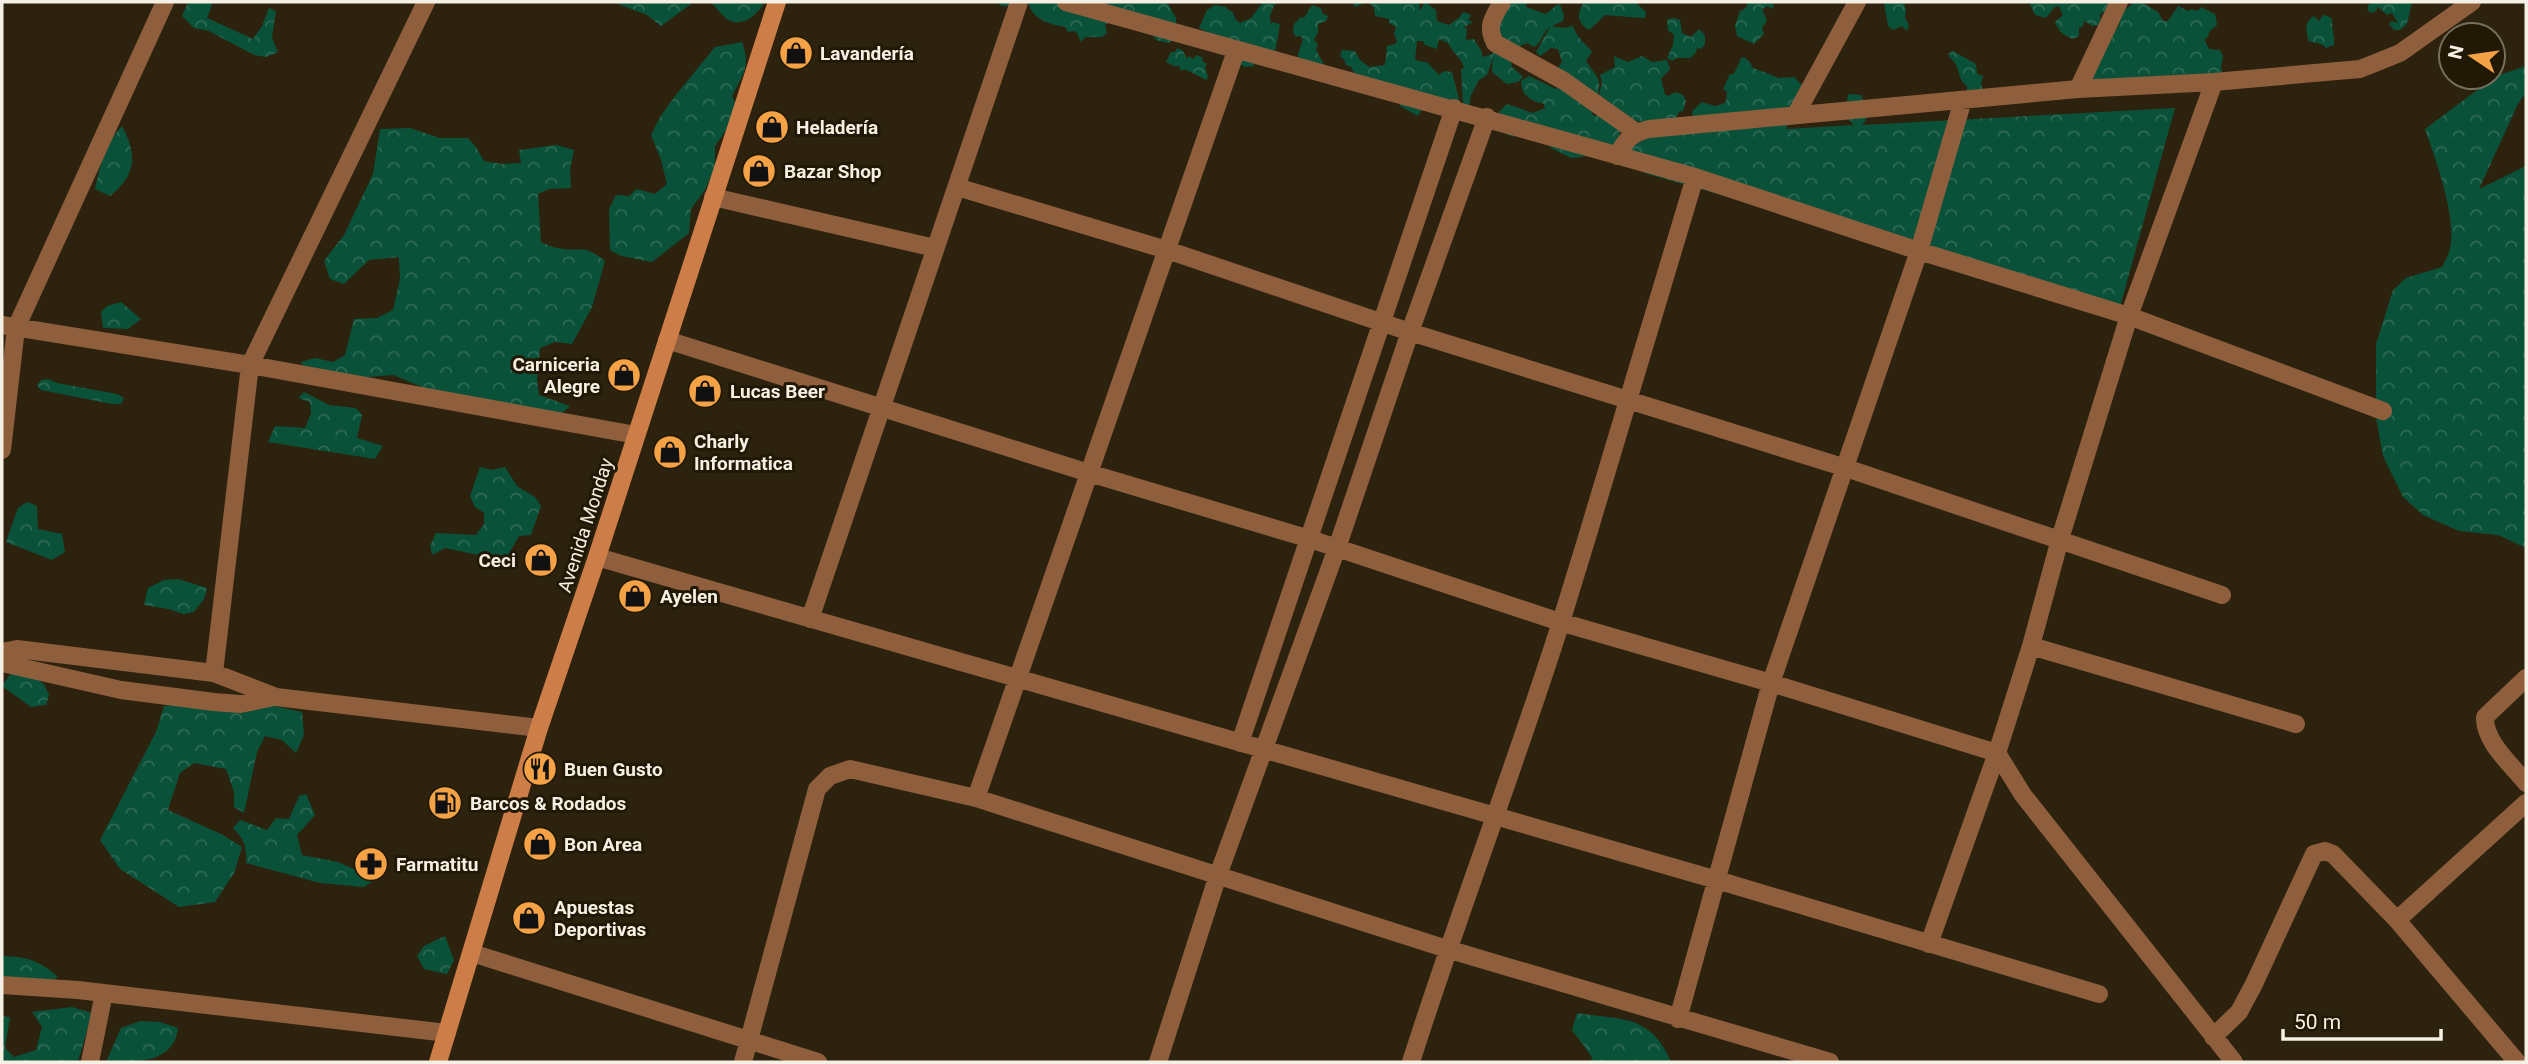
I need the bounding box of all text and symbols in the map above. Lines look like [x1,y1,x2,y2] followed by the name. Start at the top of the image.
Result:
[2437,21,2507,91] north arrow
[777,34,815,72] shop icon: Lavandería
[820,42,914,65] place label: Lavandería
[2443,43,2469,61] text: N
[753,108,791,146] shop icon: Heladería
[796,116,878,139] place label: Heladería
[740,152,778,190] shop icon: Bazar Shop
[784,160,882,183] place label: Bazar Shop
[512,353,600,398] place label: Carniceria Alegre
[605,356,643,394] shop icon: Carniceria Alegre
[686,372,724,410] shop icon: Lucas Beer
[730,380,825,403] place label: Lucas Beer
[694,430,793,475] place label: Charly Informatica
[651,433,689,471] shop icon: Charly Informatica
[553,455,618,595] street label: Avenida Monday
[522,541,560,579] shop icon: Ceci
[478,549,516,572] place label: Ceci
[616,577,654,615] shop icon: Ayelen
[660,585,718,608] place label: Ayelen
[521,750,559,788] restaurant icon: Buen Gusto
[564,758,663,781] place label: Buen Gusto
[426,784,464,822] fuel station icon: Barcos & Rodados
[470,792,627,815] place label: Barcos & Rodados
[521,825,559,863] shop icon: Bon Area
[564,833,642,856] place label: Bon Area
[352,845,390,883] pharmacy icon: Farmatitu
[396,853,478,876] place label: Farmatitu
[554,896,647,941] place label: Apuestas Deportivas
[510,899,548,937] shop icon: Apuestas Deportivas
[2283,998,2440,1042] scale bar
[2294,1010,2341,1034] text: 50 m

